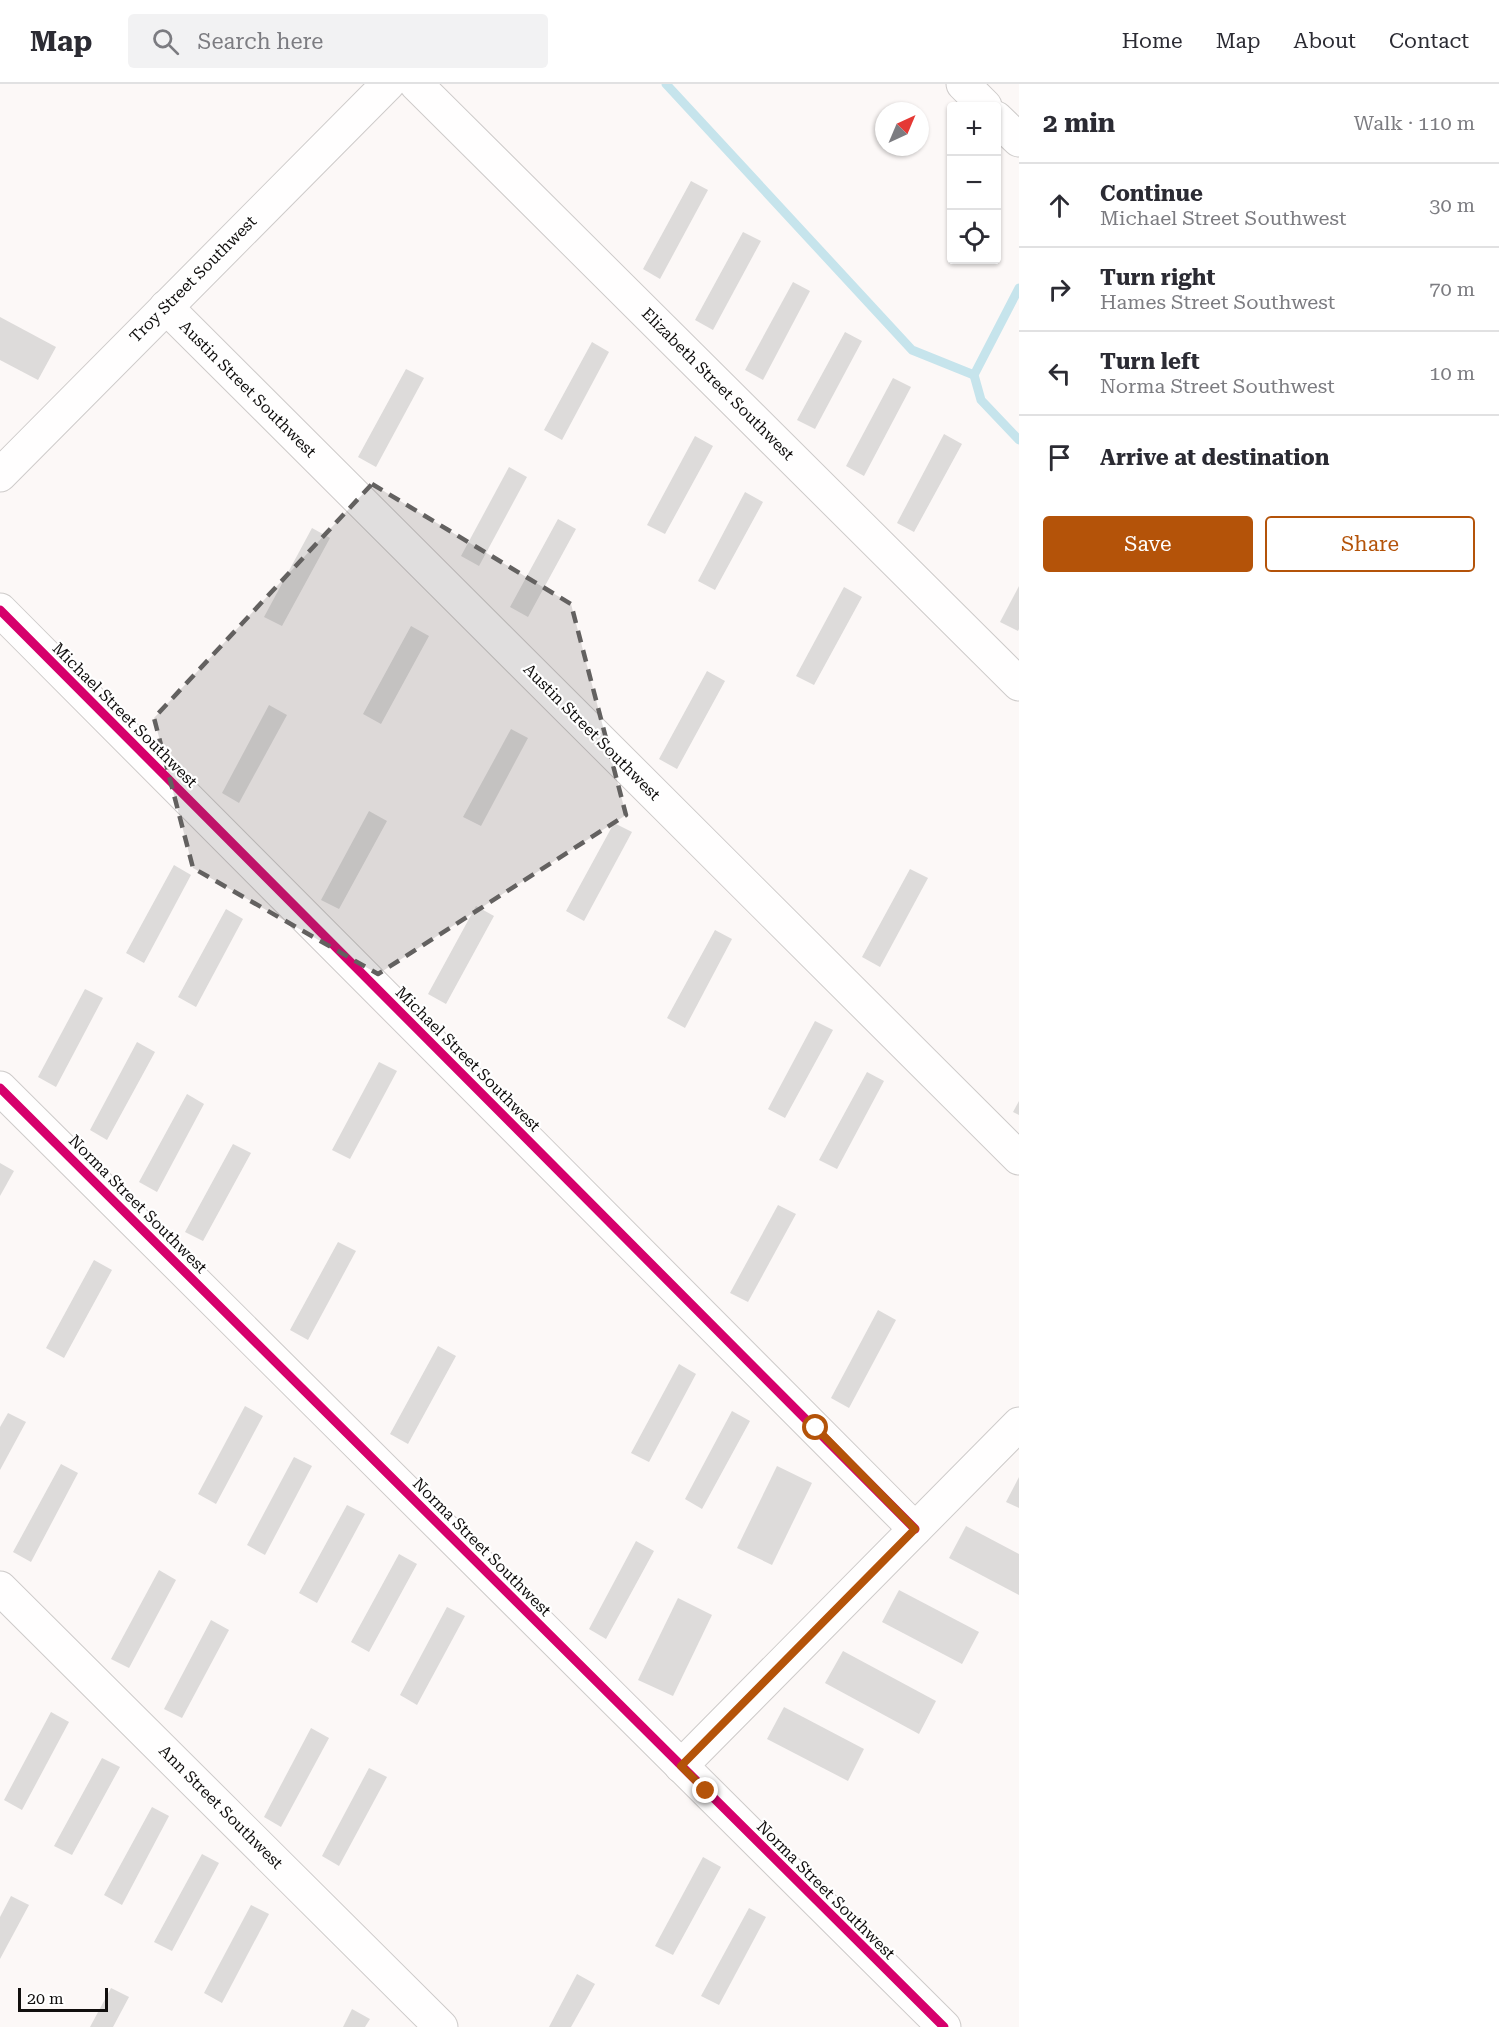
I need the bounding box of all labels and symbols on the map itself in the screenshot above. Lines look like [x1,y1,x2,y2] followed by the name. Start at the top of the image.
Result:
[875,102,929,156] north arrow
[126,212,260,346] street label: Troy Street Southwest
[638,304,798,464] street label: Elizabeth Street Southwest
[176,317,320,461] street label: Austin Street Southwest
[49,639,201,791] street label: Michael Street Southwest
[520,660,664,804] street label: Austin Street Southwest
[392,983,544,1135] street label: Michael Street Southwest
[65,1131,211,1277] street label: Norma Street Southwest
[802,1414,828,1440] route start
[409,1474,555,1620] street label: Norma Street Southwest
[155,1741,287,1873] street label: Ann Street Southwest
[692,1777,718,1803] route end
[753,1817,899,1963] street label: Norma Street Southwest
[18,1985,108,2012] scale bar

